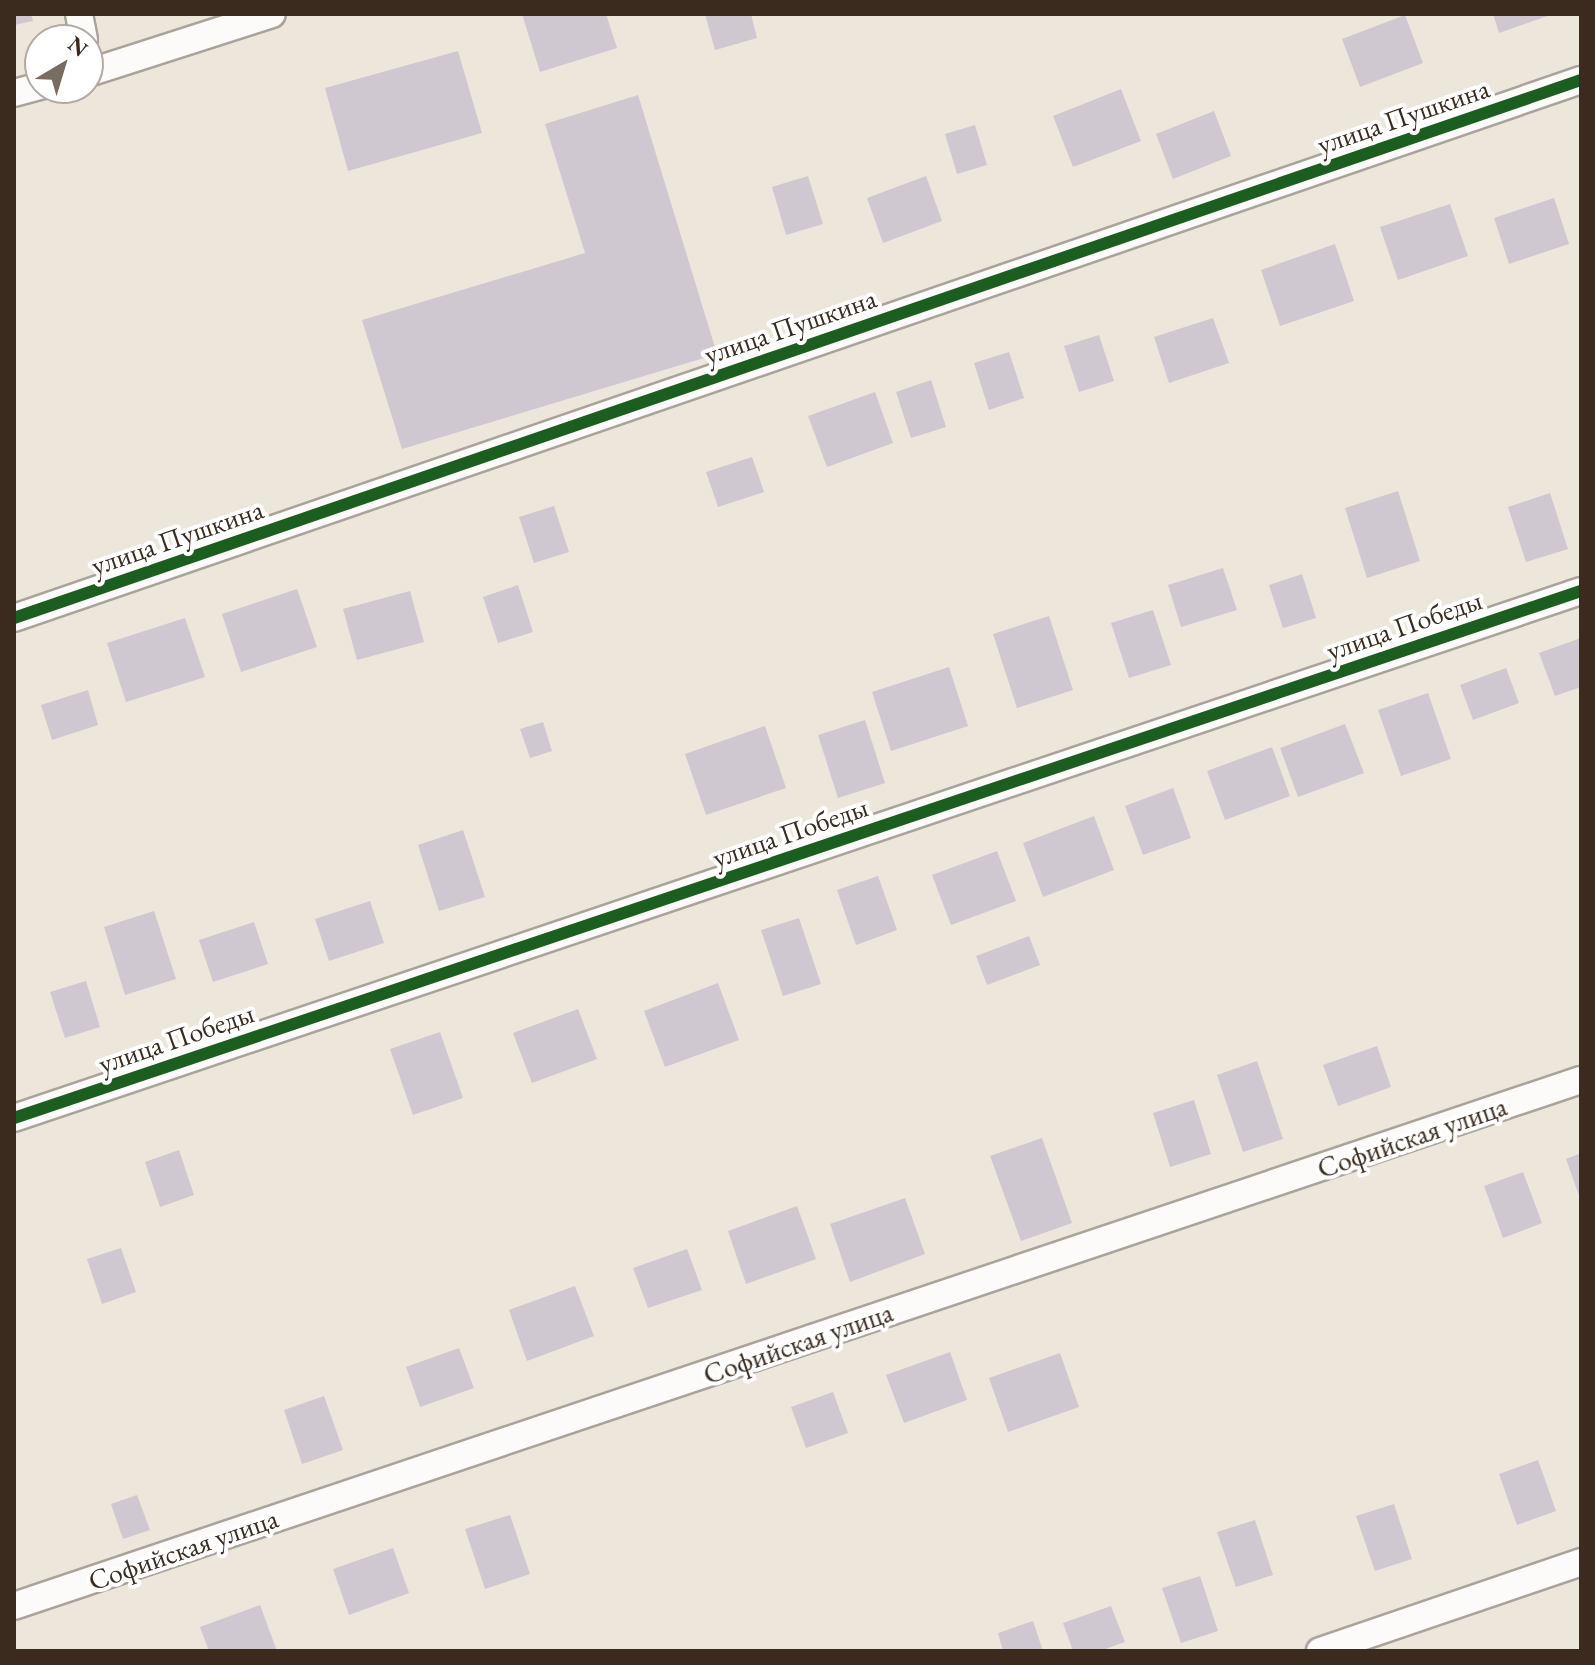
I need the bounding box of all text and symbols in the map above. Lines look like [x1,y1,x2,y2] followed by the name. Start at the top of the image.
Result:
[24,24,104,104] north arrow
[62,29,94,63] text: N
[1313,71,1493,161] street label: улица Пушкина
[700,281,880,371] street label: улица Пушкина
[87,492,267,582] street label: улица Пушкина
[1322,583,1486,667] street label: улица Победы
[708,790,872,874] street label: улица Победы
[94,996,258,1080] street label: улица Победы
[1313,1089,1511,1185] street label: Софийская улица
[699,1295,897,1391] street label: Софийская улица
[84,1501,282,1597] street label: Софийская улица

